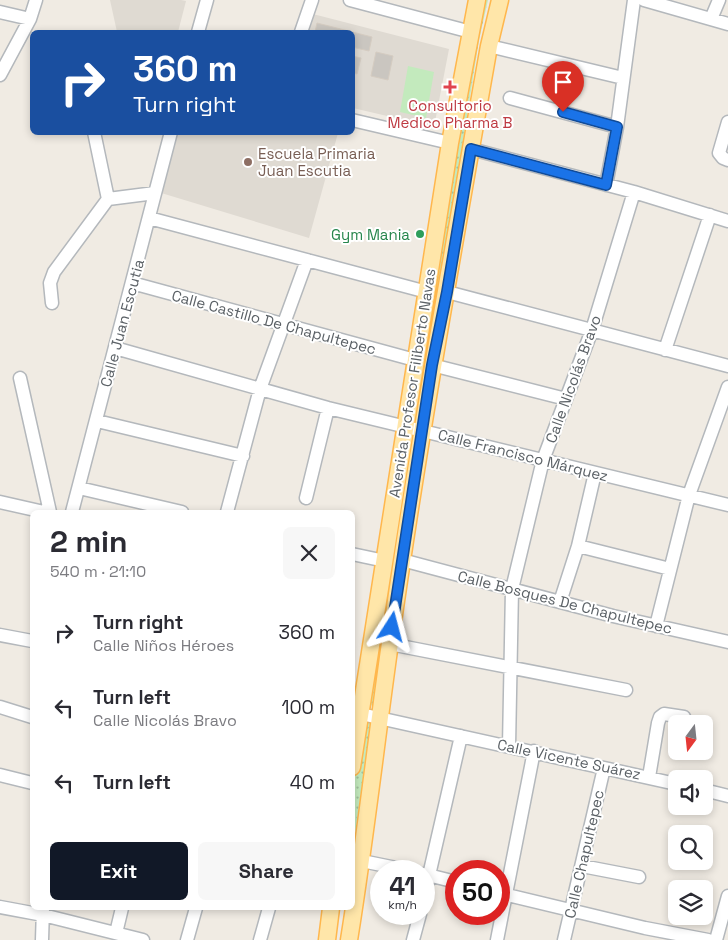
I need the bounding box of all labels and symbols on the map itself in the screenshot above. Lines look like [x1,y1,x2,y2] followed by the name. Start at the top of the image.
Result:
[542,61,584,112] pin
[443,80,457,94] marker: Consultorio Medico Pharma B
[387,96,513,132] place label: Consultorio Medico Pharma B
[258,144,376,180] place label: Escuela Primaria Juan Escutia
[242,156,254,168] marker: Escuela Primaria Juan Escutia
[331,225,410,244] place label: Gym Mania
[414,228,426,240] marker: Gym Mania
[96,257,148,389] street label: Calle Juan Escutia
[384,267,440,499] street label: Avenida Profesor Filiberto Navas
[170,286,378,358] street label: Calle Castillo De Chapultepec
[541,312,605,446] street label: Calle Nicolás Bravo
[436,425,610,485] street label: Calle Francisco Márquez
[456,566,674,638] street label: Calle Bosques De Chapultepec
[365,600,417,652] position arrow
[668,715,712,760] north arrow
[496,735,642,783] street label: Calle Vicente Suárez
[560,788,608,920] street label: Calle Chapultepec
[445,860,510,925] speed limit sign: 50

